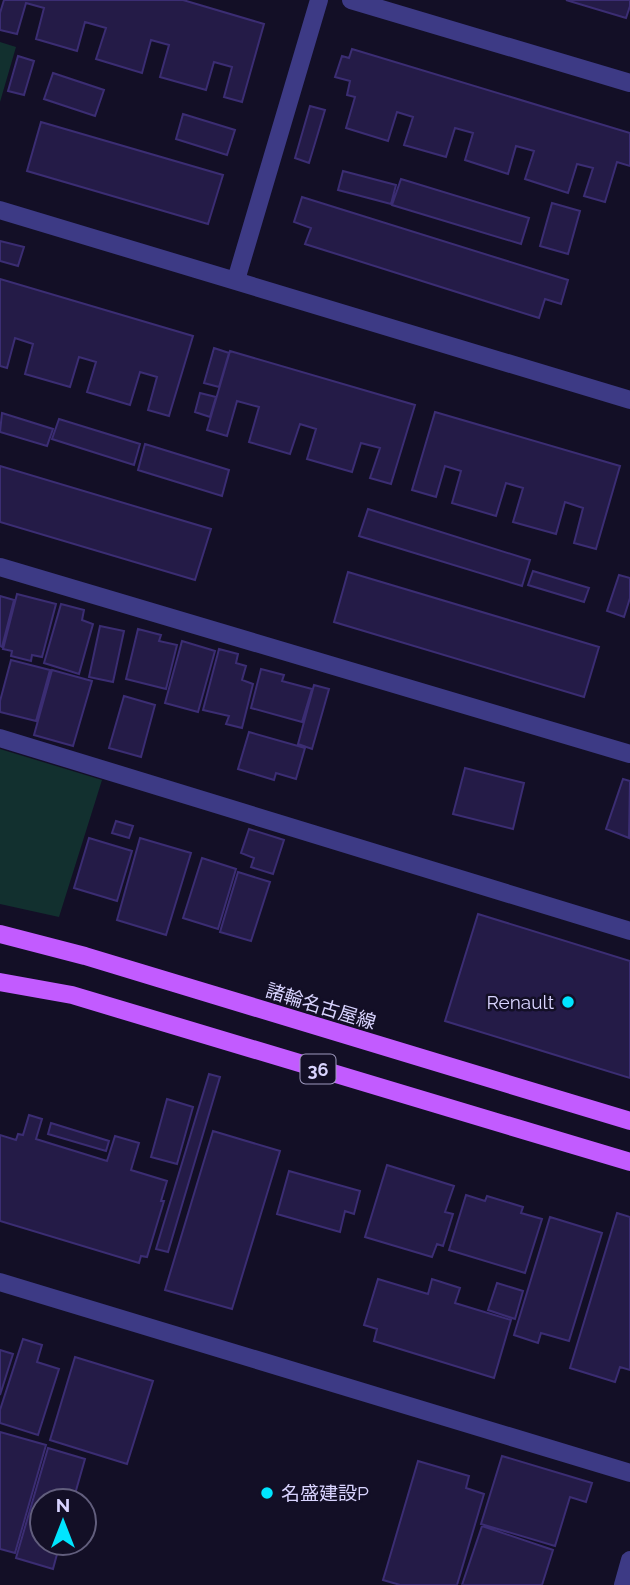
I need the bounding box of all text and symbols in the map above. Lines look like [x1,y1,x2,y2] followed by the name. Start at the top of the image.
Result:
[263,979,379,1033] street label: 諸輪名古屋線
[487,991,555,1013] place label: Renault
[560,994,576,1010] marker: Renault
[300,1054,336,1084] road number: 36
[281,1482,369,1504] place label: 名盛建設P
[259,1485,275,1501] marker: 名盛建設P
[28,1487,98,1557] north arrow
[56,1494,70,1516] text: N

